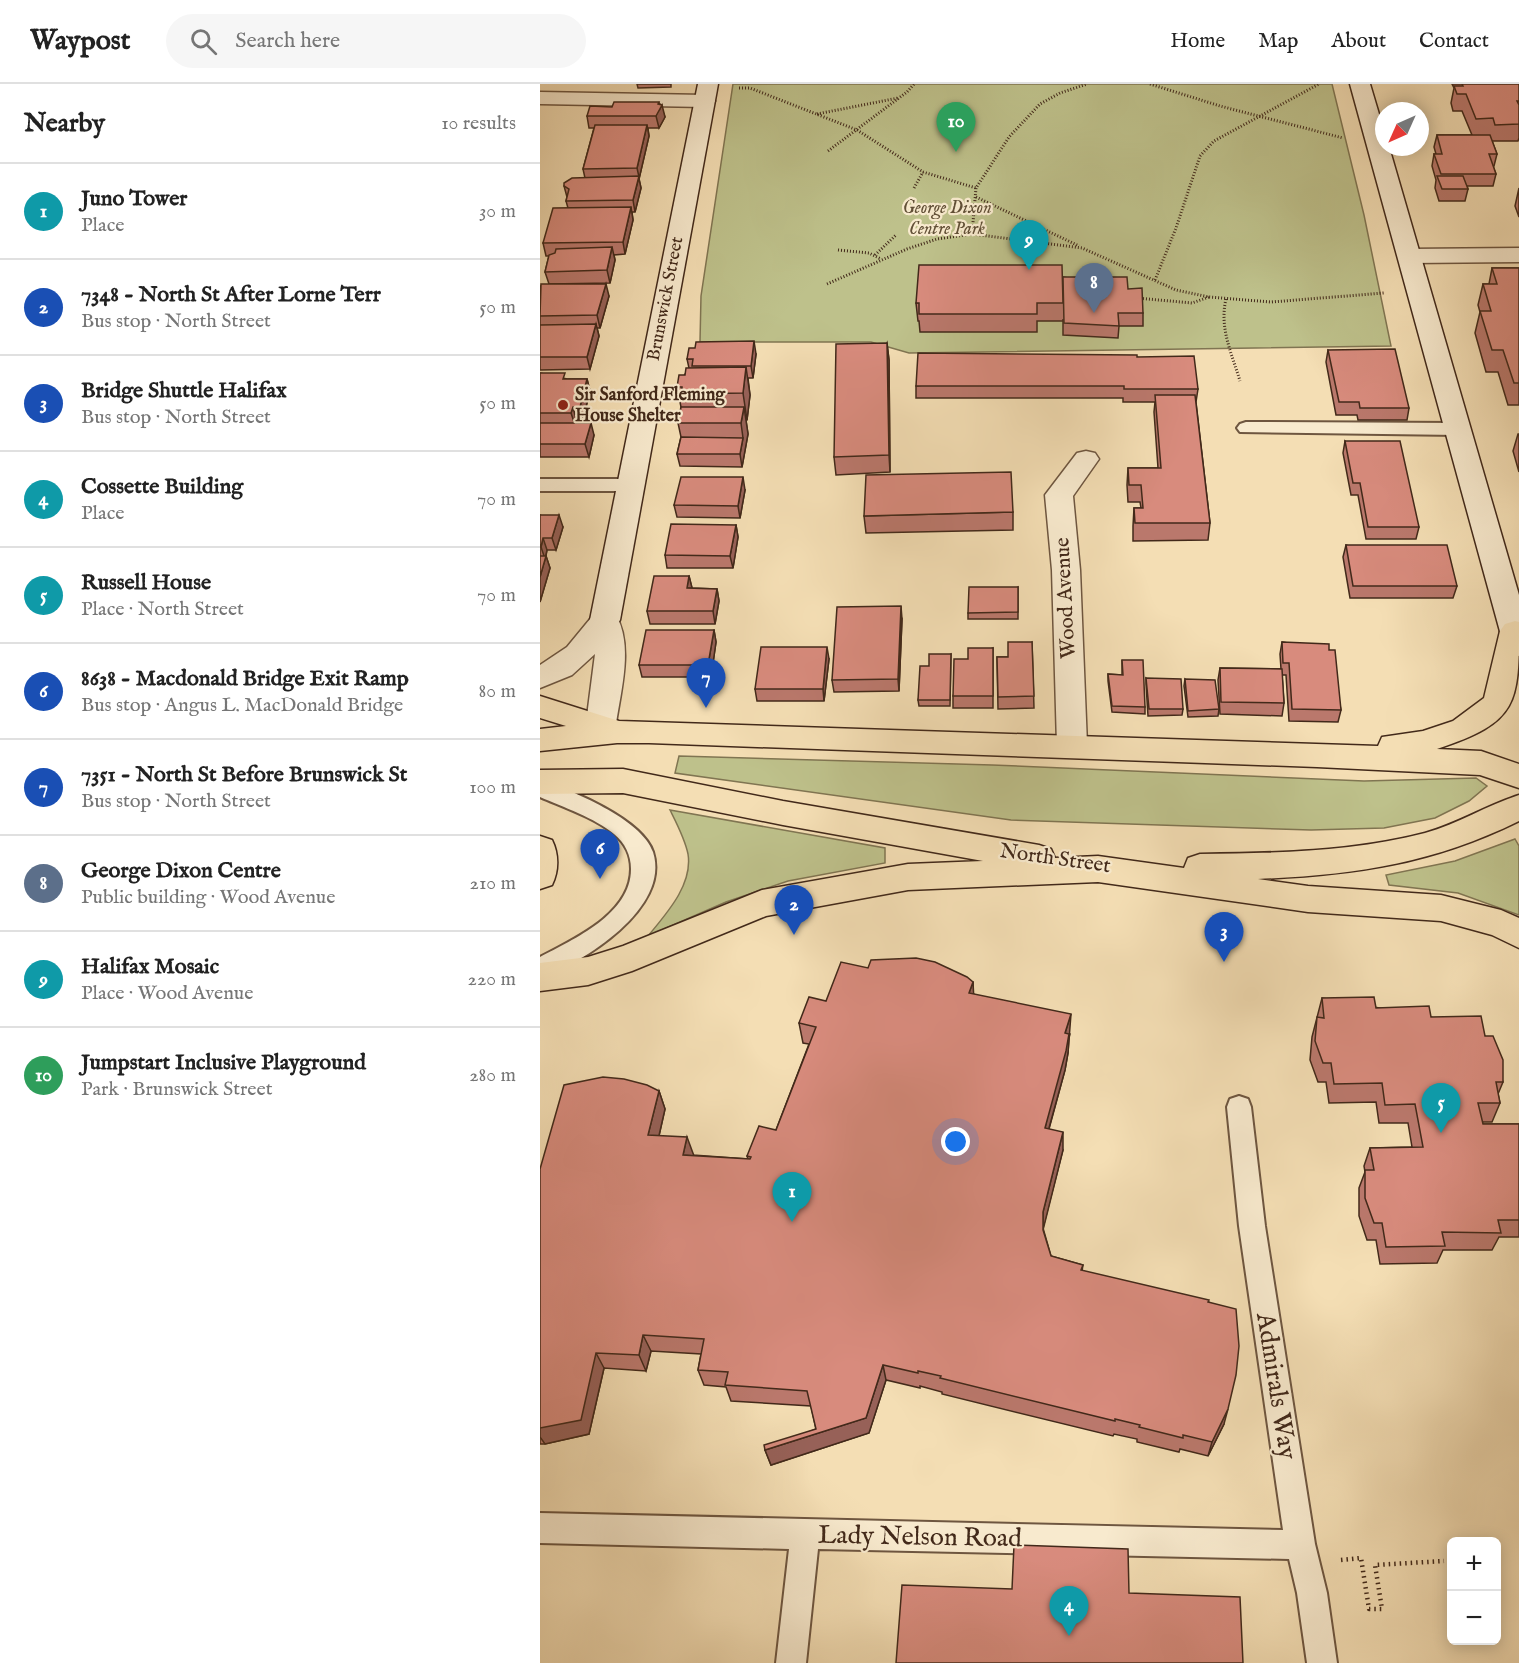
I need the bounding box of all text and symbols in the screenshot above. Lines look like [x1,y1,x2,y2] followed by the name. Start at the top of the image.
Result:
[166,14,586,68] search box
[30,24,130,59] text: Waypost
[187,25,220,58] icon: search
[235,27,340,55] text: Search here
[1170,28,1225,55] text: Home
[1258,28,1298,55] text: Map
[1331,28,1386,55] text: About
[1419,28,1489,55] text: Contact
[1375,102,1429,156] north arrow
[936,103,976,152] pin: 10
[24,107,105,140] text: Nearby
[441,111,516,136] text: 10 results
[81,185,187,213] text: Juno Tower
[902,197,992,241] park label: George Dixon Centre Park
[40,199,47,224] text: 1
[479,199,516,224] text: 30 m
[81,213,124,238] text: Place
[1010,220,1048,270] pin: 9
[643,235,689,363] street label: Brunswick Street
[1074,264,1114,313] pin: 8
[81,281,381,309] text: 7348 - North St After Lorne Terr
[39,295,48,320] text: 2
[479,295,516,320] text: 50 m
[81,309,271,334] text: Bus stop · North Street
[81,377,287,405] text: Bridge Shuttle Halifax
[575,384,726,428] place label: Sir Sanford Fleming House Shelter
[40,391,47,416] text: 3
[479,391,516,416] text: 50 m
[556,398,570,412] marker: Sir Sanford Fleming House Shelter
[81,405,271,430] text: Bus stop · North Street
[81,473,243,501] text: Cossette Building
[39,487,48,512] text: 4
[477,487,516,512] text: 70 m
[81,501,124,526] text: Place
[1049,536,1083,659] street label: Wood Avenue
[81,569,211,597] text: Russell House
[40,583,47,608] text: 5
[477,583,516,608] text: 70 m
[81,597,244,622] text: Place · North Street
[686,658,726,708] pin: 7
[81,665,409,693] text: 8638 - Macdonald Bridge Exit Ramp
[39,679,48,704] text: 6
[479,679,516,704] text: 80 m
[81,693,403,718] text: Bus stop · Angus L. MacDonald Bridge
[81,761,407,789] text: 7351 - North St Before Brunswick St
[39,775,48,800] text: 7
[469,775,516,800] text: 100 m
[81,789,271,814] text: Bus stop · North Street
[580,830,620,879] pin: 6
[998,838,1112,880] street label: North Street
[81,857,281,885] text: George Dixon Centre
[40,871,47,896] text: 8
[470,871,516,896] text: 210 m
[81,885,335,910] text: Public building · Wood Avenue
[774,886,814,935] pin: 2
[1204,912,1244,962] pin: 3
[81,953,219,981] text: Halifax Mosaic
[39,967,48,992] text: 9
[468,967,516,992] text: 220 m
[81,981,253,1006] text: Place · Wood Avenue
[81,1049,366,1077] text: Jumpstart Inclusive Playground
[35,1063,52,1088] text: 10
[469,1063,516,1088] text: 280 m
[81,1077,273,1102] text: Park · Brunswick Street
[1422,1084,1460,1133] pin: 5
[941,1127,970,1156] your location
[772,1172,812,1222] pin: 1
[1248,1309,1304,1462] street label: Admirals Way
[818,1519,1022,1555] street label: Lady Nelson Road
[1447,1537,1501,1645] map controls
[1447,1537,1501,1591] button: +
[1050,1586,1088,1636] pin: 4
[1447,1591,1501,1645] button: −

